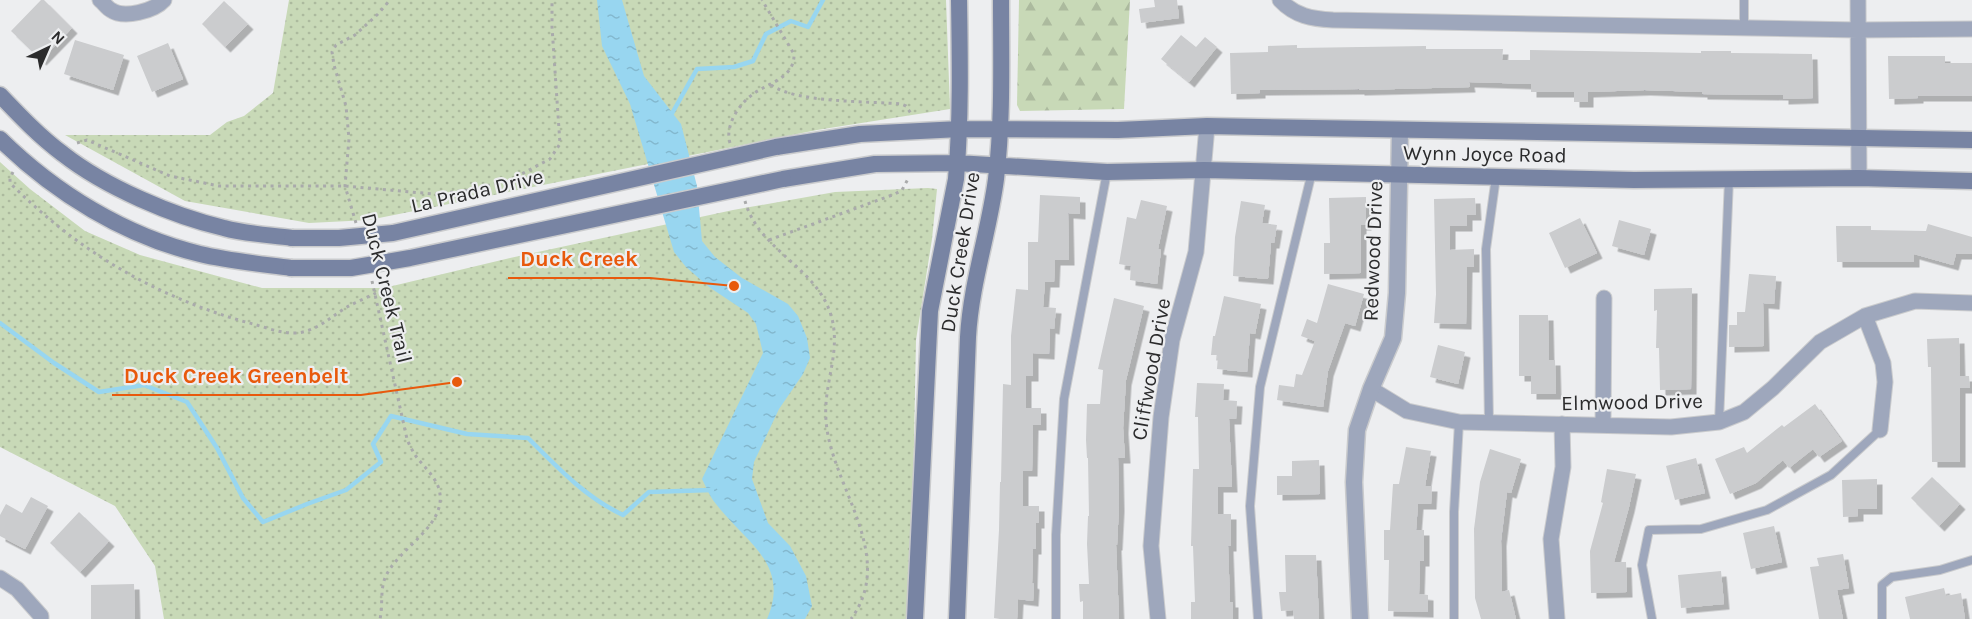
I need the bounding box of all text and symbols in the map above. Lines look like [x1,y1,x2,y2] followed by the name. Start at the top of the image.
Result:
[18,18,78,78] north arrow
[47,27,69,48] text: N
[1403,141,1567,167] street label: Wynn Joyce Road
[408,164,546,218] street label: La Prada Drive
[935,170,985,334] street label: Duck Creek Drive
[1359,180,1387,322] street label: Redwood Drive
[357,211,417,365] street label: Duck Creek Trail
[508,238,650,278] callout: Duck Creek
[520,246,638,272] text: Duck Creek
[1127,296,1175,442] street label: Cliffwood Drive
[112,355,361,395] callout: Duck Creek Greenbelt
[124,363,349,389] text: Duck Creek Greenbelt
[1561,389,1703,415] street label: Elmwood Drive

